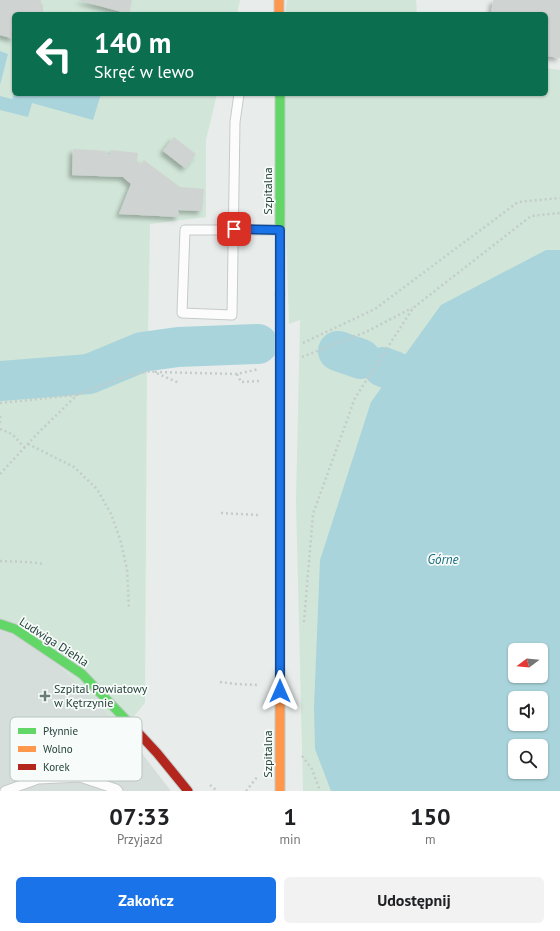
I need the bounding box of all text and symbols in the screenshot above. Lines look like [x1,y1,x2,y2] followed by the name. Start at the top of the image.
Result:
[94,24,171,61] text: 140 m
[28,28,80,80] icon: left
[94,60,194,83] text: Skręć w lewo
[260,167,275,215] street label: Szpitalna
[217,212,251,246] pin
[223,218,245,240] icon: arrive
[427,551,459,568] water label: Górne
[17,614,92,670] street label: Ludwiga Diehla
[508,643,548,683] north arrow
[508,643,548,779] map controls
[259,670,301,712] position arrow
[54,681,148,710] place label: Szpital Powiatowy w Kętrzynie
[39,690,51,702] marker: Szpital Powiatowy w Kętrzynie
[508,691,548,731] button: sound
[10,717,142,781] legend
[43,724,78,738] text: Płynnie
[260,730,275,778] street label: Szpitalna
[508,739,548,779] button: search
[43,742,73,756] text: Wolno
[43,760,70,774] text: Korek
[109,801,170,832] text: 07:33
[283,801,297,832] text: 1
[410,801,451,832] text: 150
[117,831,163,848] text: Przyjazd
[279,831,301,848] text: min
[425,831,436,848] text: m
[16,877,276,923] button: Zakończ
[284,877,544,923] button: Udostępnij

